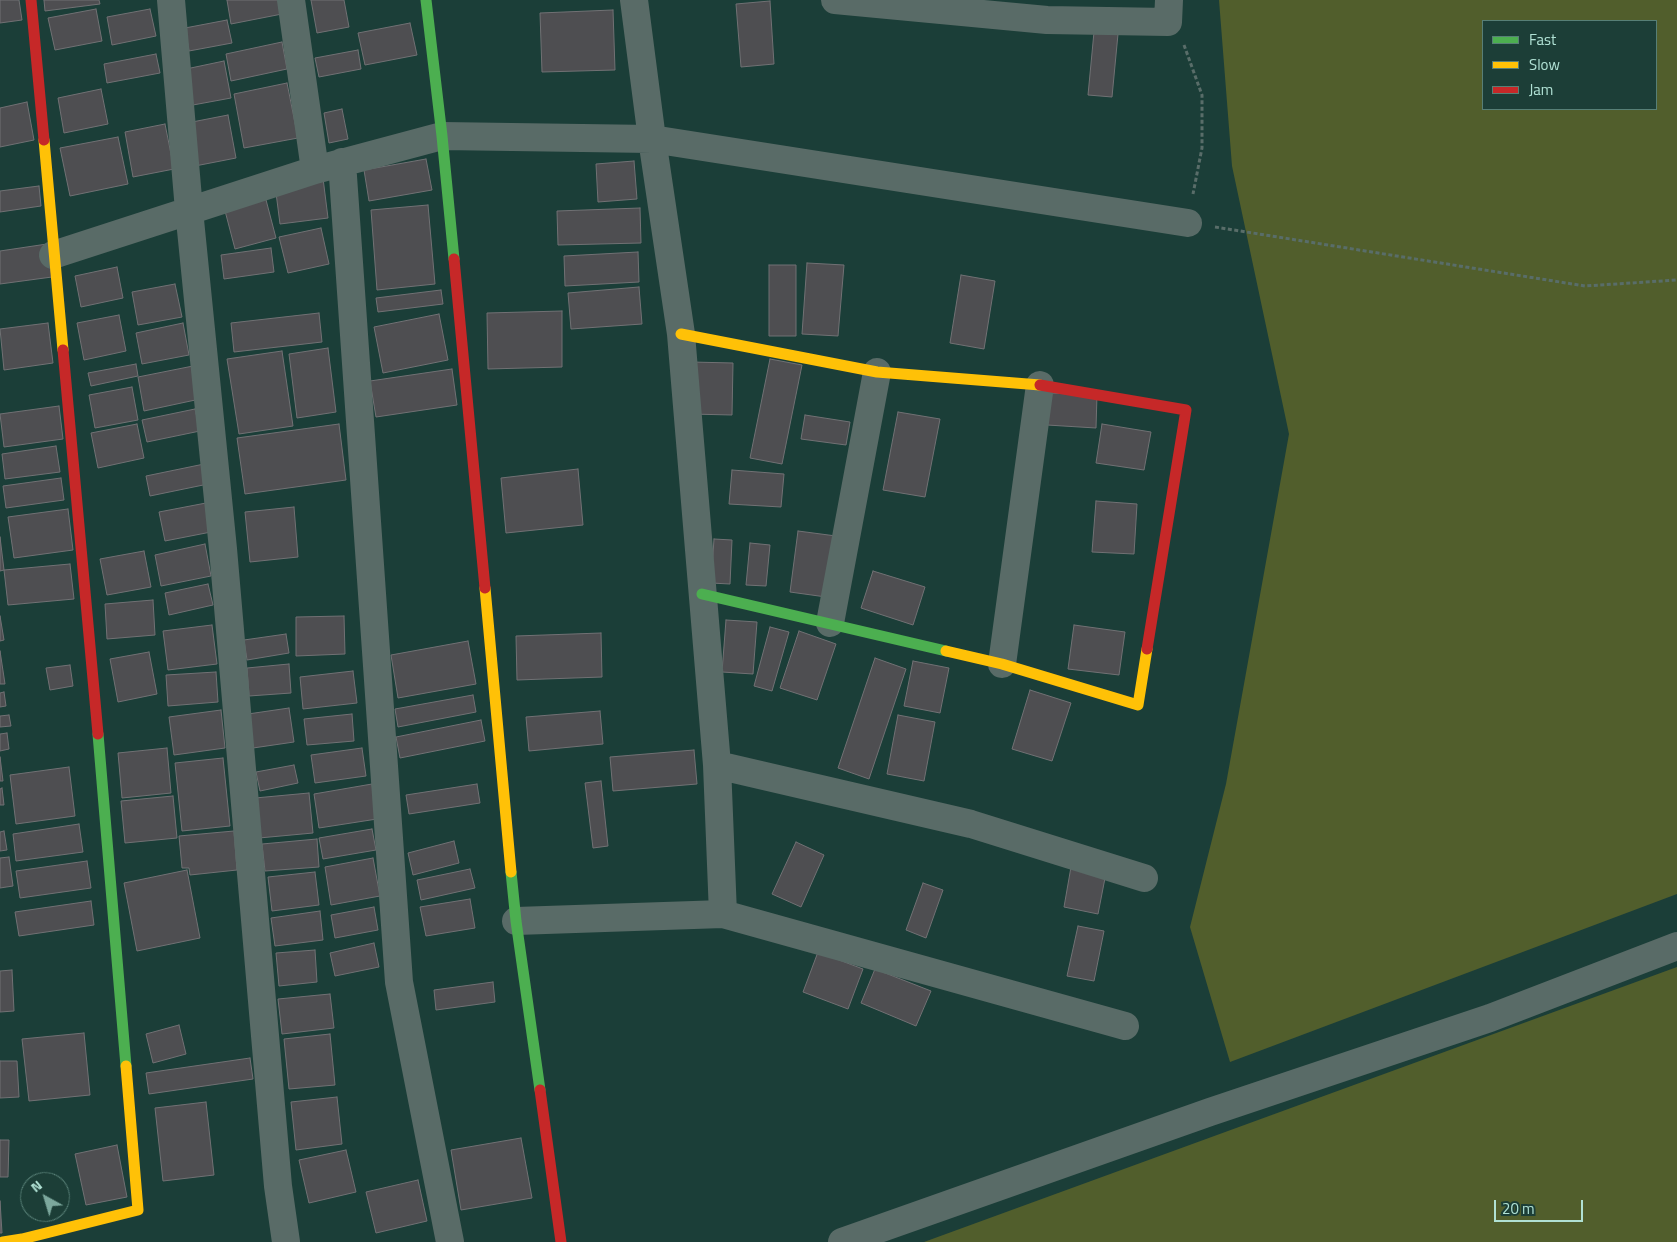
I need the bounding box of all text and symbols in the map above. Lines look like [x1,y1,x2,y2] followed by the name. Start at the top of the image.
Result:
[1482,20,1657,110] legend
[1529,28,1556,51] text: Fast
[1529,53,1560,76] text: Slow
[1529,78,1553,101] text: Jam
[20,1172,70,1222] north arrow
[25,1175,46,1197] text: N
[1497,1190,1586,1222] scale bar
[1502,1197,1535,1220] text: 20 m

